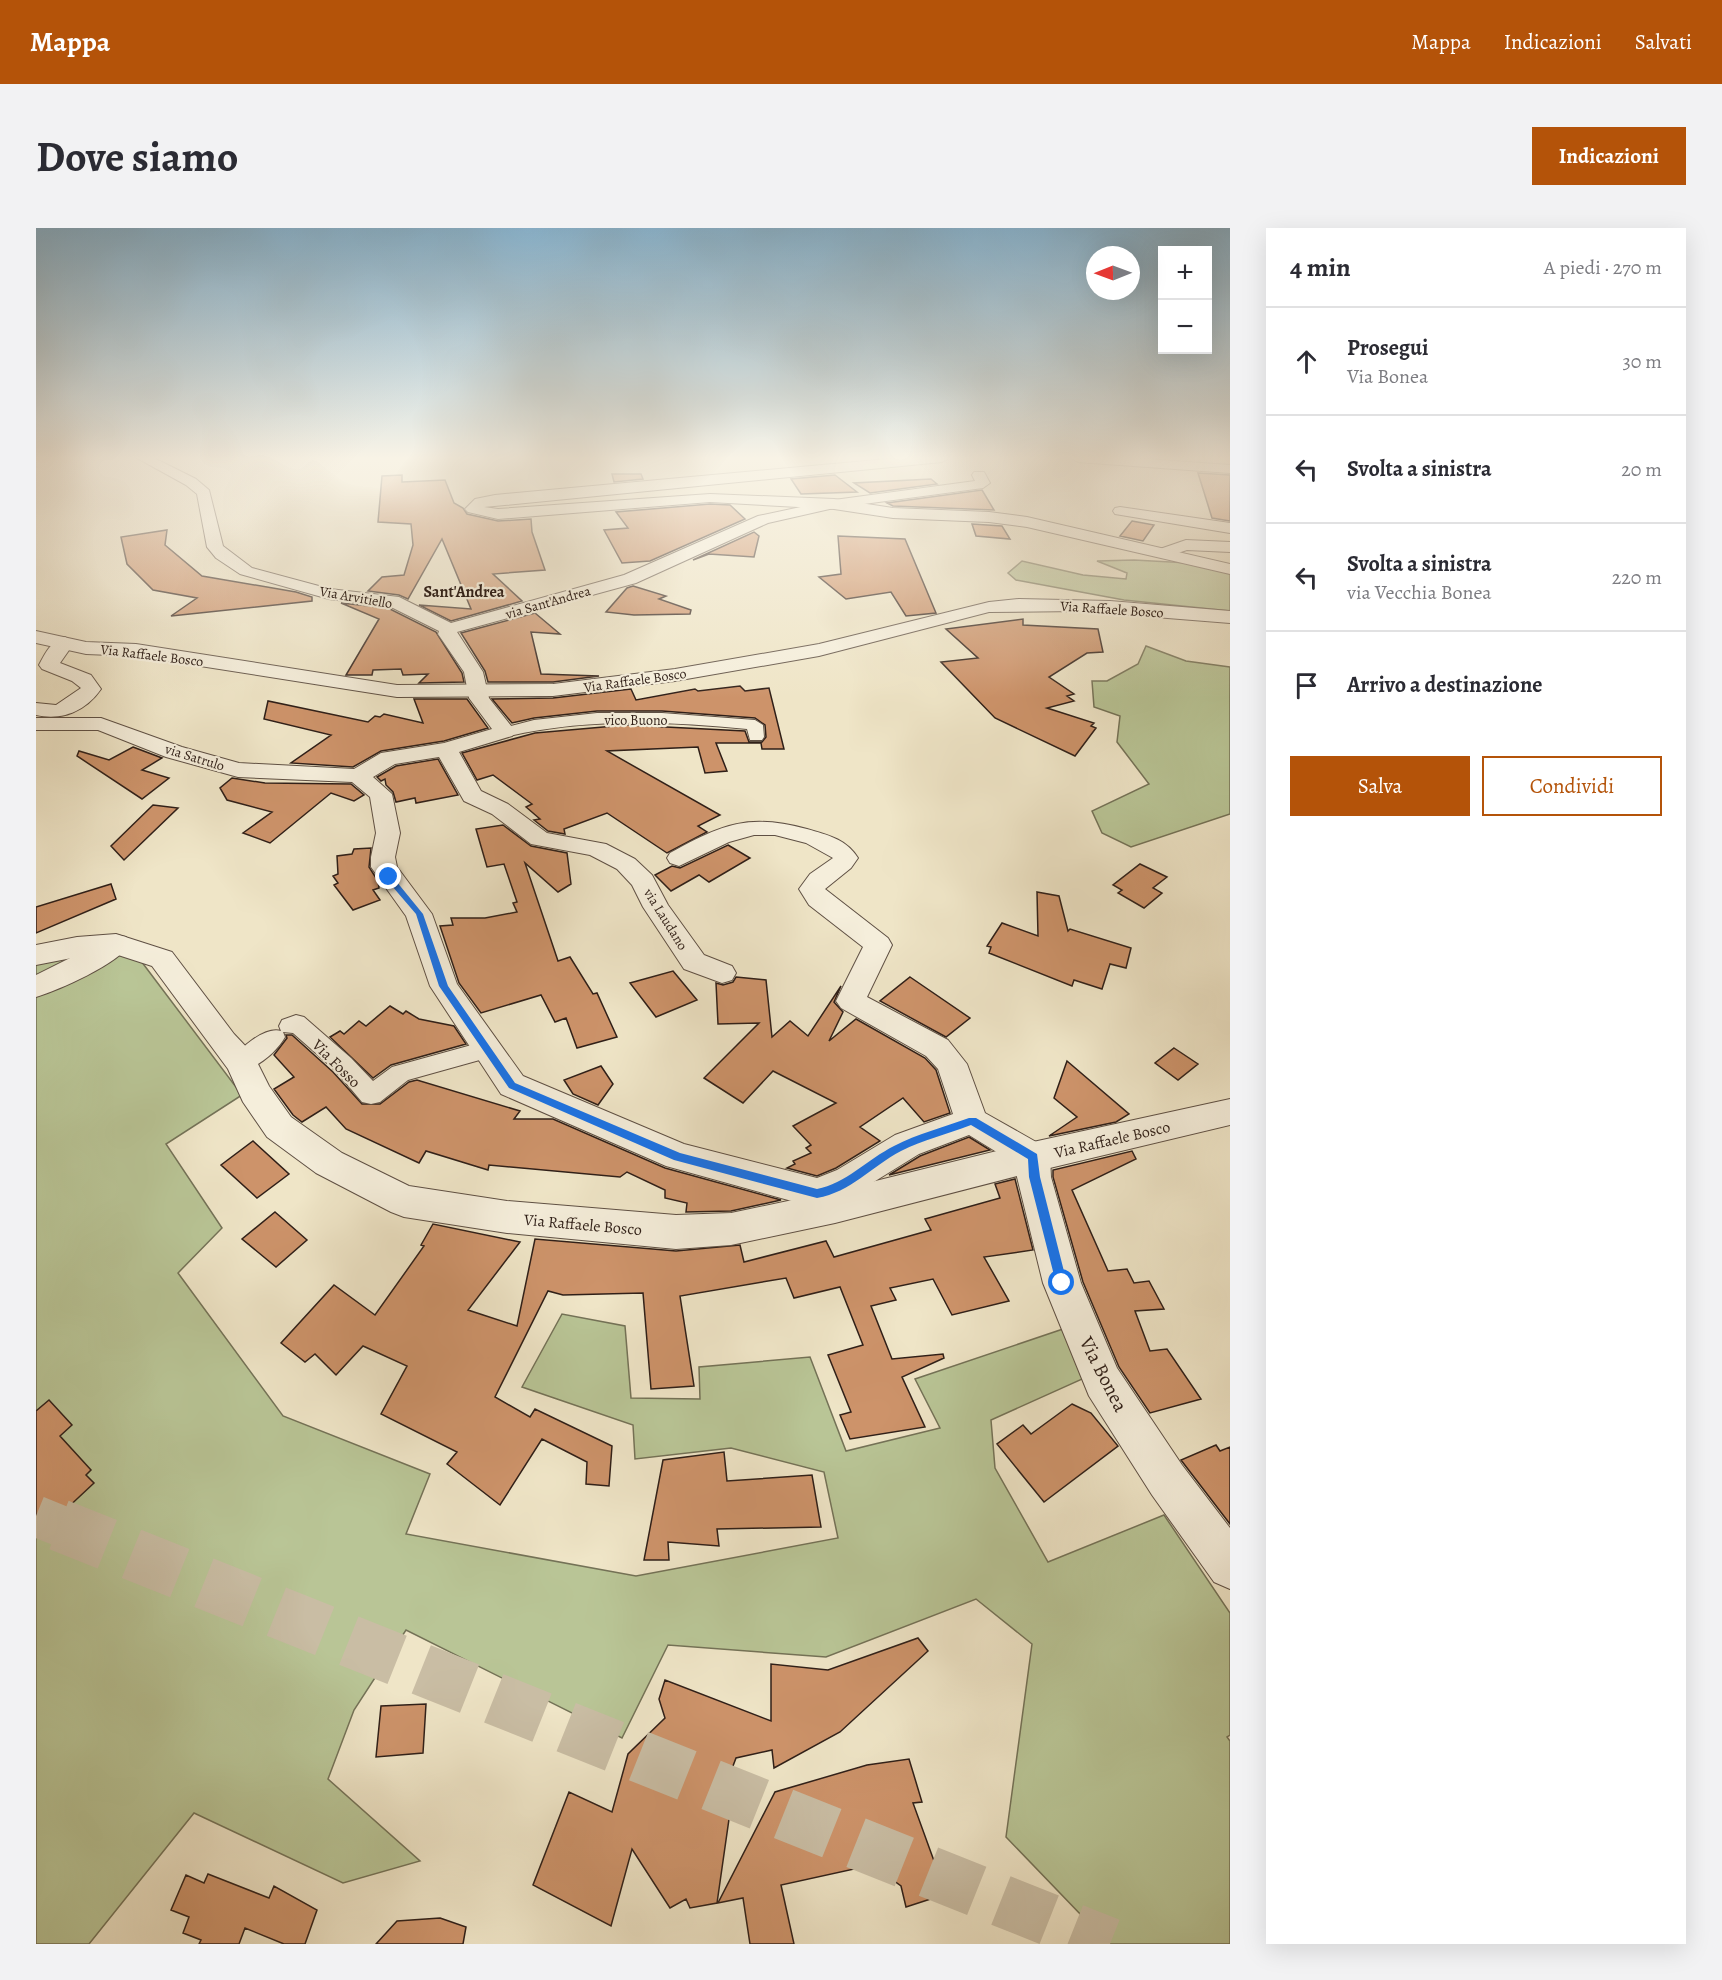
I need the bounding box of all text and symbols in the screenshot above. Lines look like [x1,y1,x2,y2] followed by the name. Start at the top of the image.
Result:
[30,23,110,61] text: Mappa
[1411,28,1471,56] text: Mappa
[1504,28,1602,56] text: Indicazioni
[1635,28,1692,56] text: Salvati
[1532,127,1686,185] button: Indicazioni
[36,128,238,185] text: Dove siamo
[1086,246,1140,300] north arrow
[1158,246,1212,354] map controls
[1158,246,1212,300] button: +
[1290,250,1351,285] text: 4 min
[1544,254,1662,281] text: A piedi · 270 m
[1158,300,1212,354] button: −
[1347,333,1428,363] text: Prosegui
[1290,345,1323,378] icon: ahead
[1622,348,1662,375] text: 30 m
[1347,363,1428,390] text: Via Bonea
[1290,453,1323,486] icon: left
[1347,454,1492,484] text: Svolta a sinistra
[1621,456,1662,483] text: 20 m
[1347,549,1492,579] text: Svolta a sinistra
[1290,561,1323,594] icon: left
[1612,564,1662,591] text: 220 m
[1347,579,1492,606] text: via Vecchia Bonea
[423,581,505,603] district label: Sant'Andrea
[502,581,593,624] street label: via Sant'Andrea
[317,582,394,613] street label: Via Arvitiello
[1059,596,1164,623] street label: Via Raffaele Bosco
[98,640,204,671] street label: Via Raffaele Bosco
[582,664,688,697] street label: Via Raffaele Bosco
[1290,669,1323,702] icon: arrive
[1347,670,1542,700] text: Arrivo a destinazione
[603,711,668,730] street label: vico Buono
[162,739,227,775] street label: via Satrulo
[1290,756,1470,816] button: Salva
[1482,756,1662,816] button: Condividi
[375,863,401,889] route end
[639,884,692,954] street label: via Laudano
[306,1034,365,1093] street label: Via Fosso
[1051,1116,1172,1164] street label: Via Raffaele Bosco
[522,1209,643,1241] street label: Via Raffaele Bosco
[1048,1269,1074,1295] route start
[1073,1331,1134,1417] street label: Via Bonea

